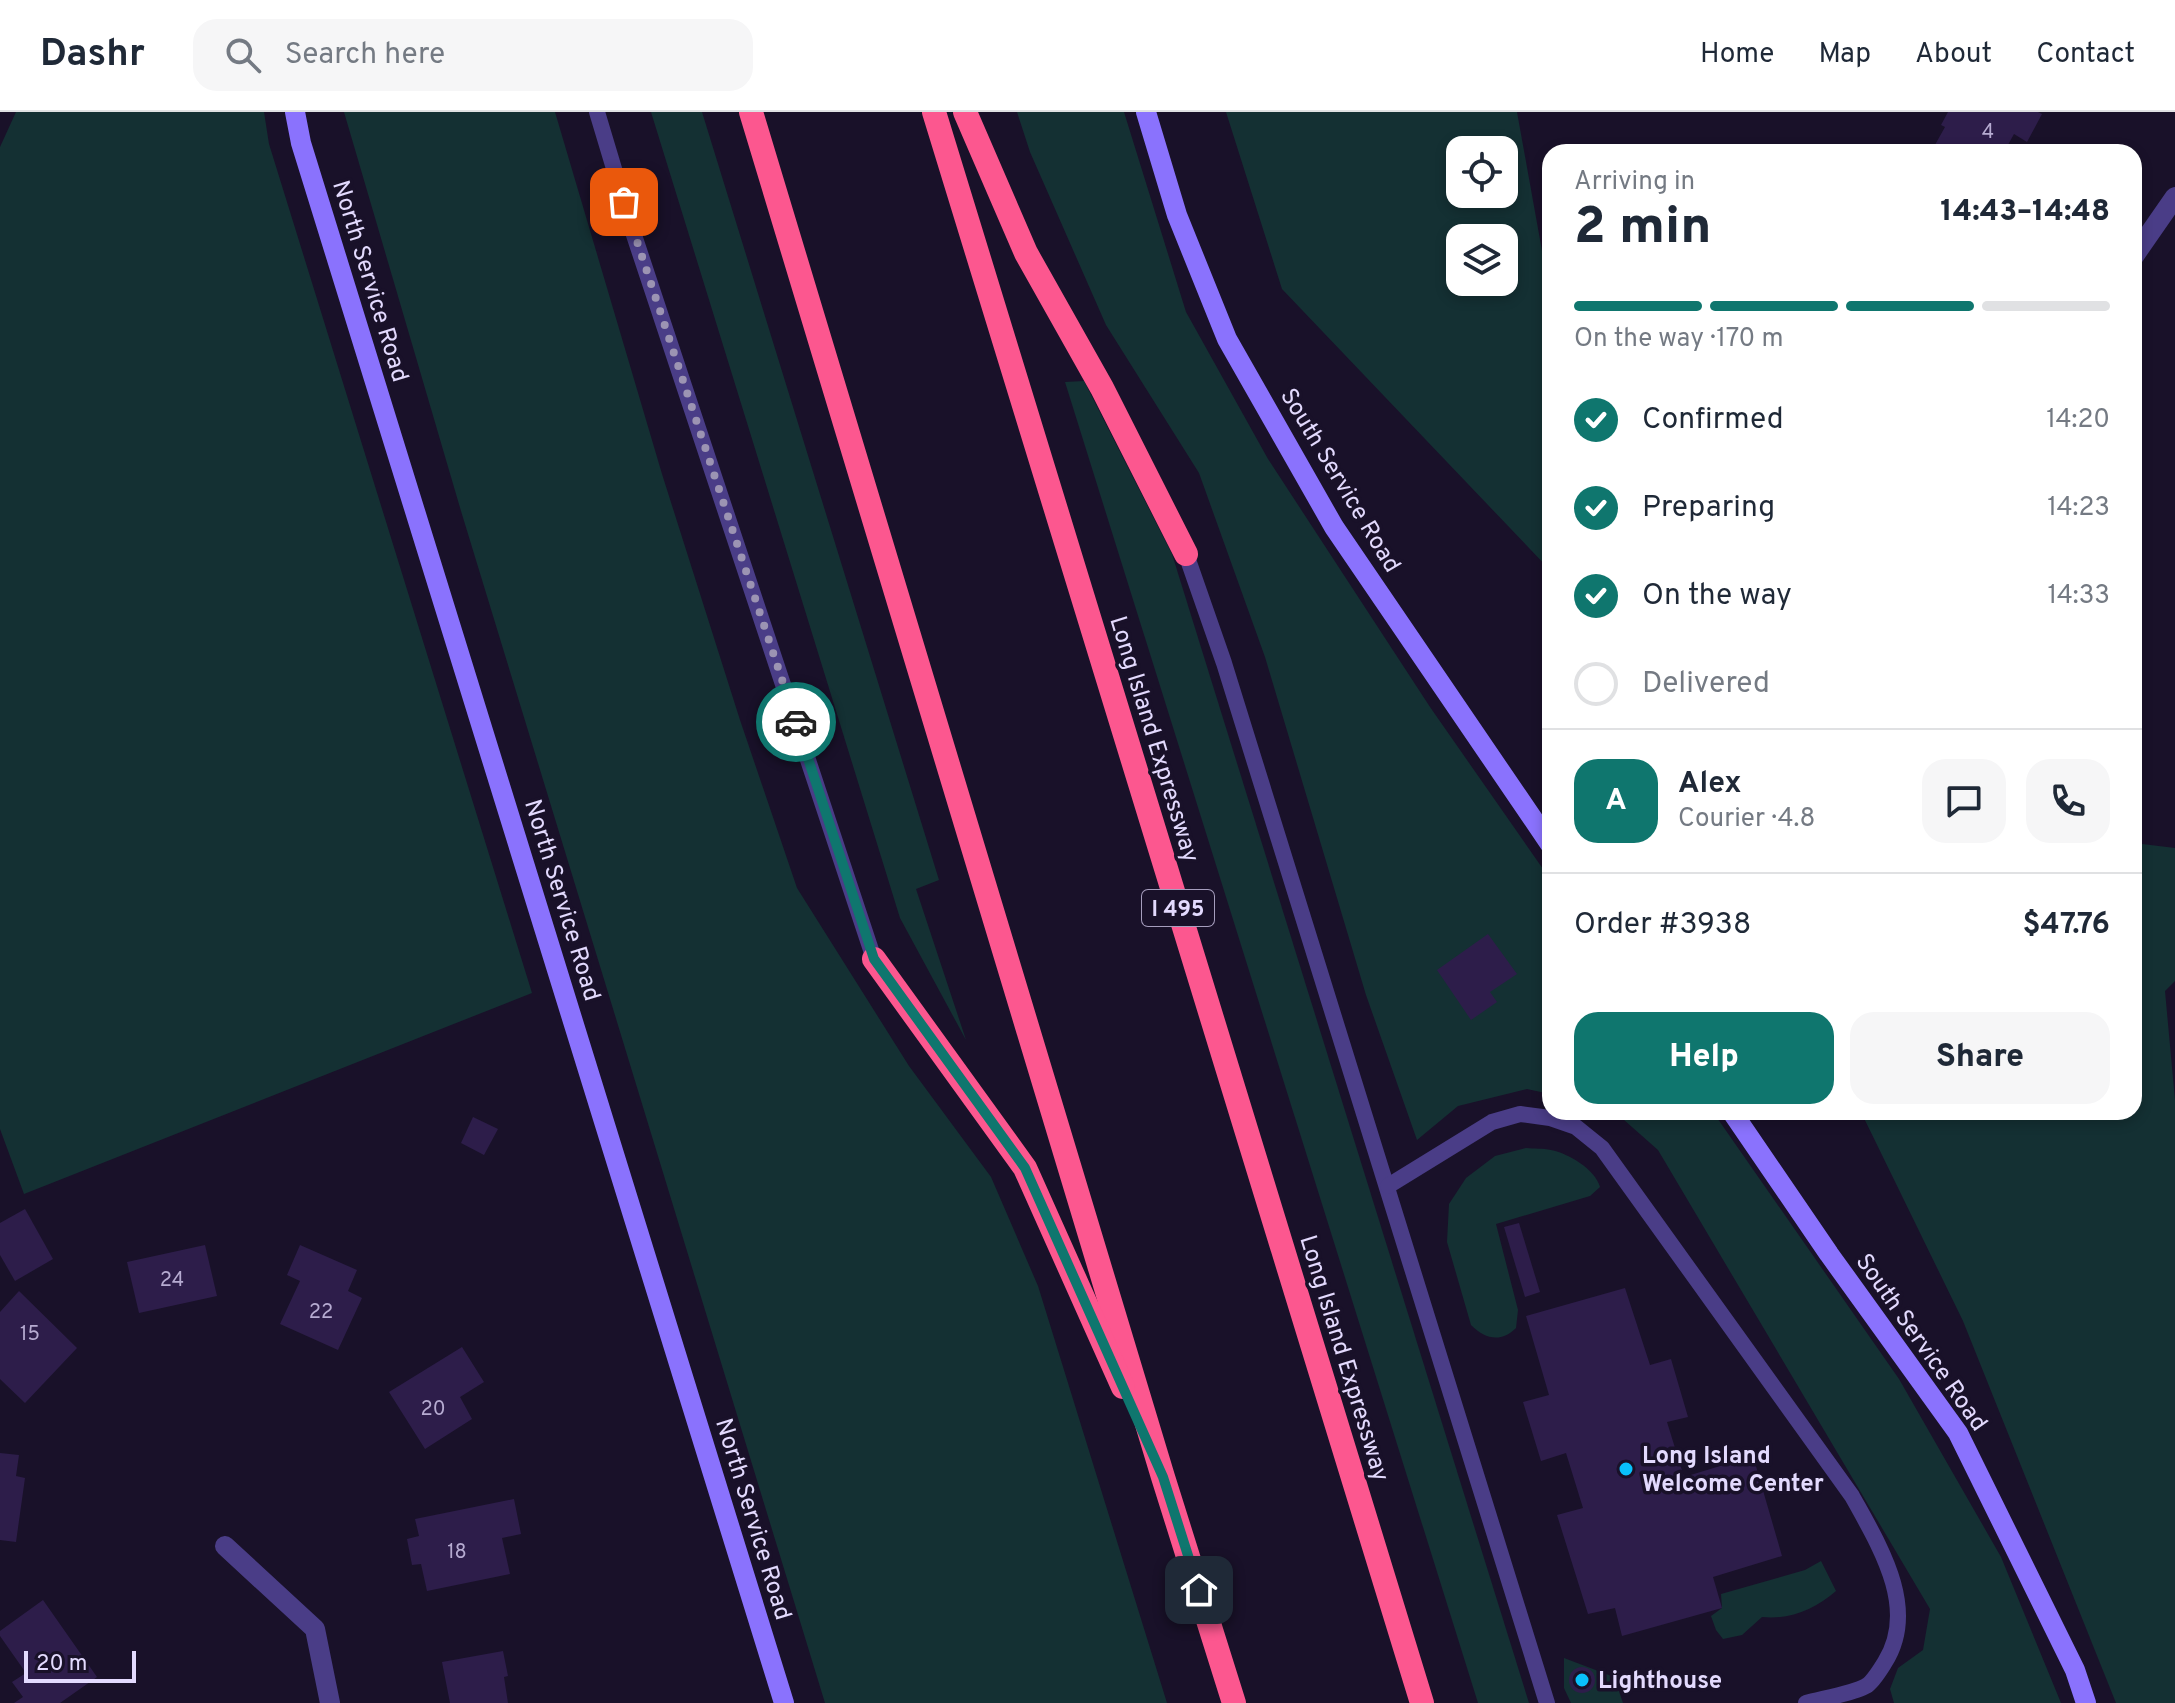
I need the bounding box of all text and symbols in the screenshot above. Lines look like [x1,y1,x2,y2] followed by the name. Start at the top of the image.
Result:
[193,19,753,91] search box
[40,31,145,80] text: Dashr
[221,33,265,77] icon: search
[285,37,445,74] text: Search here
[1700,37,1774,73] text: Home
[1818,37,1871,73] text: Map
[1915,37,1992,73] text: About
[2036,37,2135,73] text: Contact
[1982,120,1994,146] house number: 4
[1446,136,1518,296] map controls
[1446,136,1518,208] button: locate
[1574,166,1695,199] text: Arriving in
[590,168,658,236] pin
[324,177,414,386] street label: North Service Road
[602,180,646,224] icon: bag
[1940,194,2110,231] text: 14:43–14:48
[1574,196,1712,262] text: 2 min
[1446,224,1518,296] button: layers
[1574,323,1783,356] text: On the way · 170 m
[1272,383,1406,579] street label: South Service Road
[1574,398,1618,442] icon: check
[1642,402,1784,439] text: Confirmed
[2046,404,2110,437] text: 14:20
[1574,486,1618,530] icon: check
[1642,490,1775,527] text: Preparing
[2047,492,2110,525] text: 14:23
[1574,574,1618,618] icon: check
[1642,578,1792,615] text: On the way
[2048,580,2110,613] text: 14:33
[1101,613,1205,866] street label: Long Island Expressway
[1642,666,1770,703] text: Delivered
[756,682,836,762] courier
[774,700,818,744] icon: car
[1922,759,2006,843] button: chat
[2026,759,2110,843] button: phone
[1678,766,1742,803] text: Alex
[1605,783,1627,820] text: A
[516,796,606,1005] street label: North Service Road
[1678,803,1815,836] text: Courier · 4.8
[1142,890,1214,926] road number: I 495
[1574,907,1751,944] text: Order #3938
[2022,907,2110,944] text: $47.76
[1574,1012,1834,1104] button: Help
[1850,1012,2110,1104] button: Share
[1291,1232,1395,1485] street label: Long Island Expressway
[1848,1249,1993,1438] street label: South Service Road
[160,1268,184,1294] house number: 24
[309,1300,333,1326] house number: 22
[20,1322,40,1348] house number: 15
[420,1397,446,1423] house number: 20
[707,1415,797,1624] street label: North Service Road
[1642,1442,1824,1500] place label: Long Island Welcome Center
[1617,1460,1635,1478] marker: Long Island Welcome Center
[447,1540,467,1566] house number: 18
[1165,1556,1233,1624] pin
[1177,1568,1221,1612] icon: home
[24,1647,136,1683] scale bar
[36,1651,87,1678] text: 20 m
[1598,1667,1722,1697] place label: Lighthouse
[1573,1671,1591,1689] marker: Lighthouse

